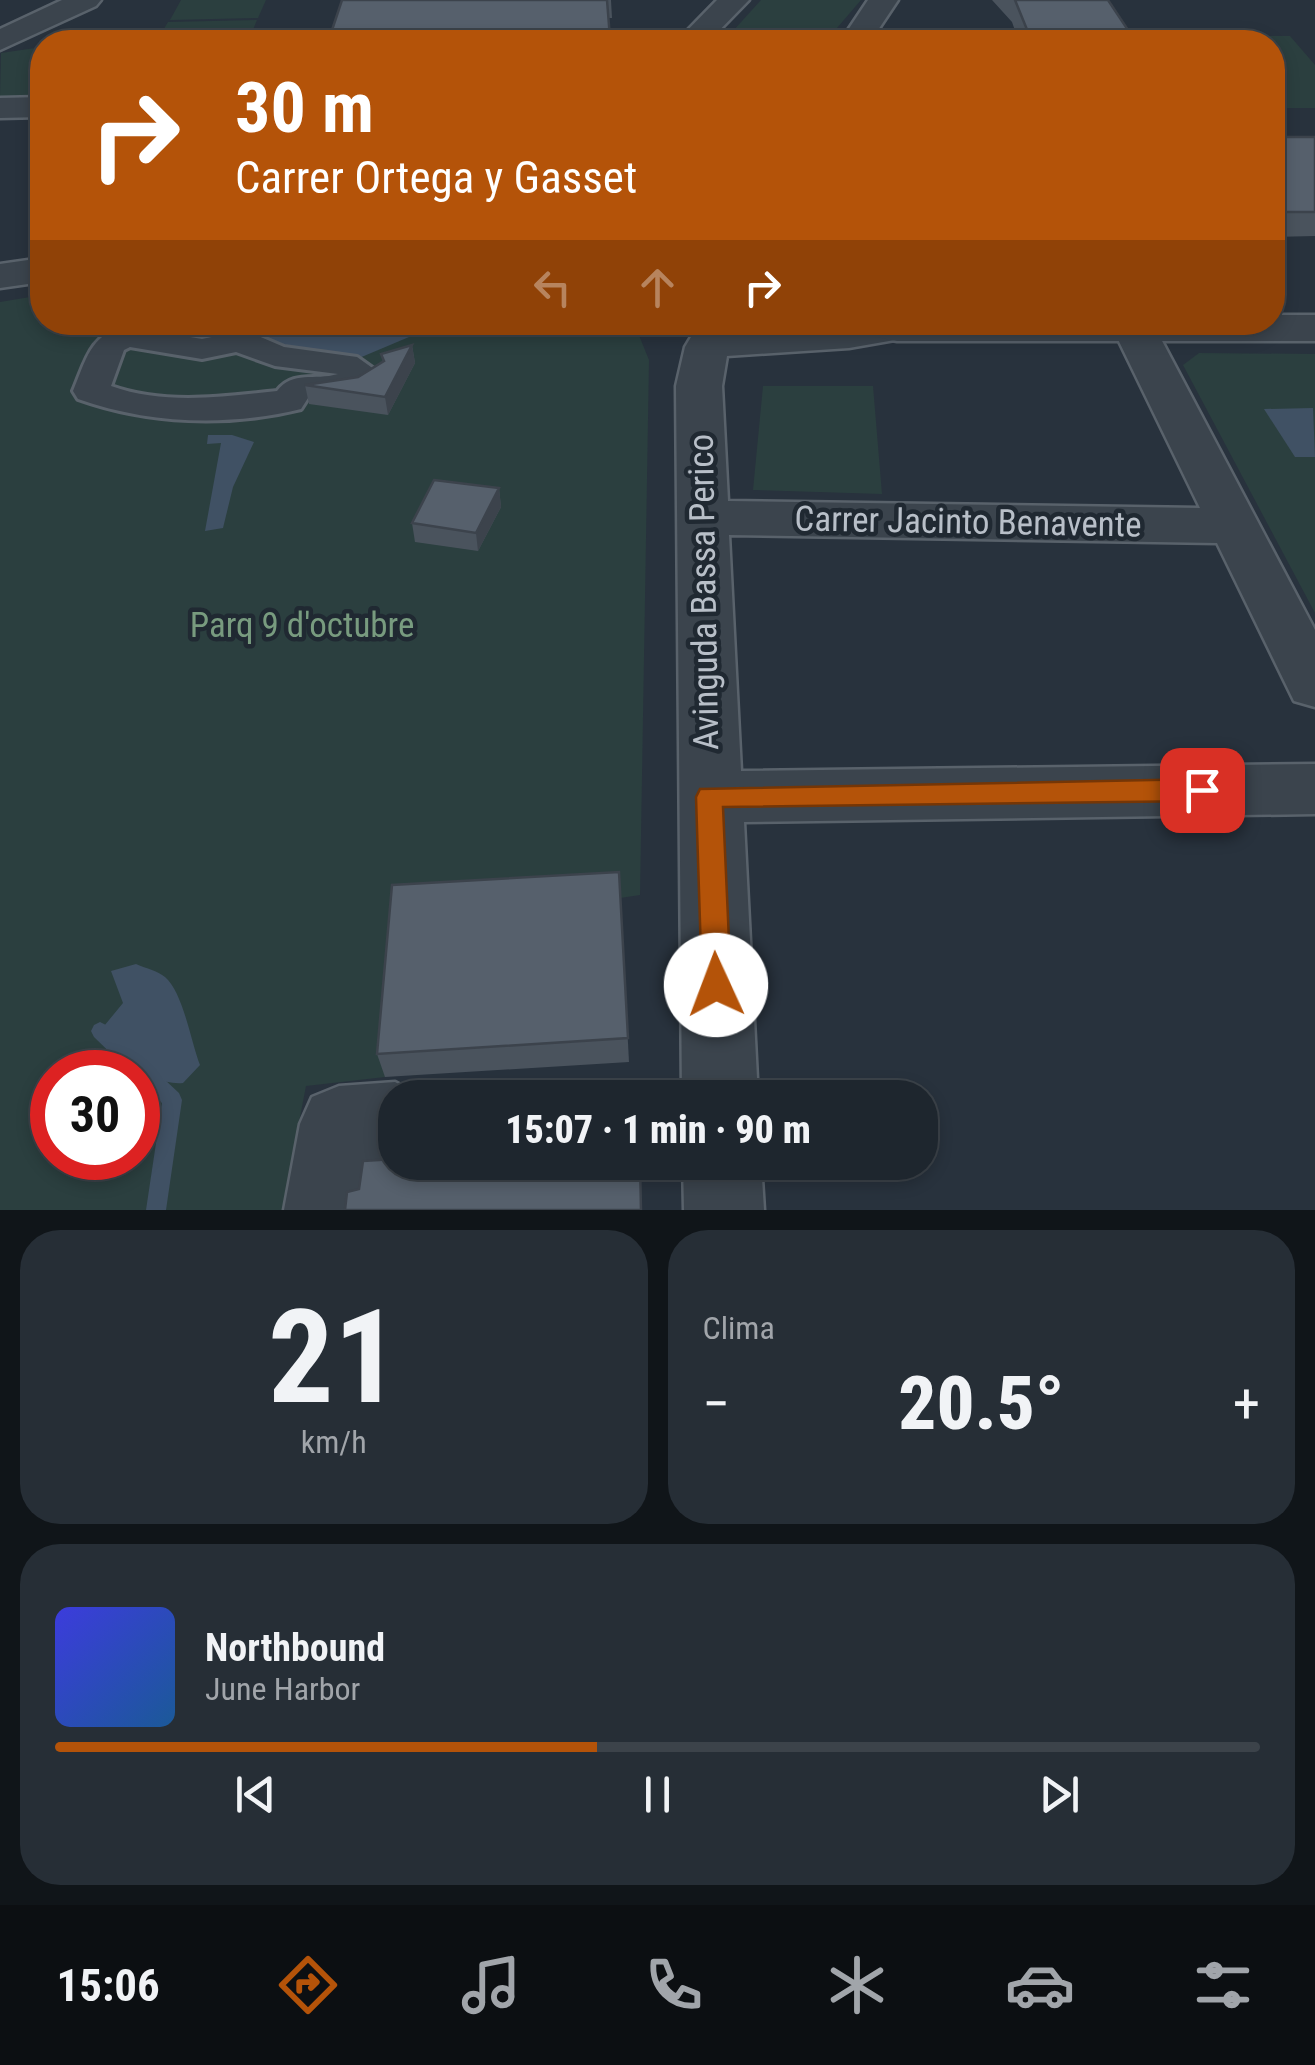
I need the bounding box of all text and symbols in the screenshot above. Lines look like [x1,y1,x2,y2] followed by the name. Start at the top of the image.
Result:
[235,67,374,149] text: 30 m
[70,70,200,200] icon: right
[235,151,637,204] text: Carrer Ortega y Gasset
[525,260,580,315] icon: left
[630,260,685,315] icon: ahead
[735,260,790,315] icon: right
[681,434,727,750] street label: Avinguda Bassa Perico
[794,498,1142,546] street label: Carrer Jacinto Benavente
[190,605,414,646] park label: Parq 9 d'octubre
[1160,748,1245,833] pin
[1175,763,1230,818] icon: arrive
[664,933,768,1037] position arrow
[30,1050,160,1180] speed limit sign: 30
[505,1108,811,1152] text: 15:07 · 1 min · 90 m
[268,1281,399,1434] text: 21
[703,1309,775,1347] text: Clima
[898,1359,1064,1447] text: 20.5°
[703,1372,730,1436] text: −
[1233,1372,1260,1436] text: +
[301,1423,367,1461] text: km/h
[205,1626,385,1670] text: Northbound
[205,1670,360,1708] text: June Harbor
[228,1767,283,1822] icon: previous
[630,1767,685,1822] icon: pause
[1032,1767,1087,1822] icon: next
[273,1950,343,2020] icon: directions
[456,1950,526,2020] icon: music
[639,1950,709,2020] icon: phone
[822,1950,892,2020] icon: climate
[1005,1950,1075,2020] icon: car
[1188,1950,1258,2020] icon: filters
[57,1959,160,2012] text: 15:06

